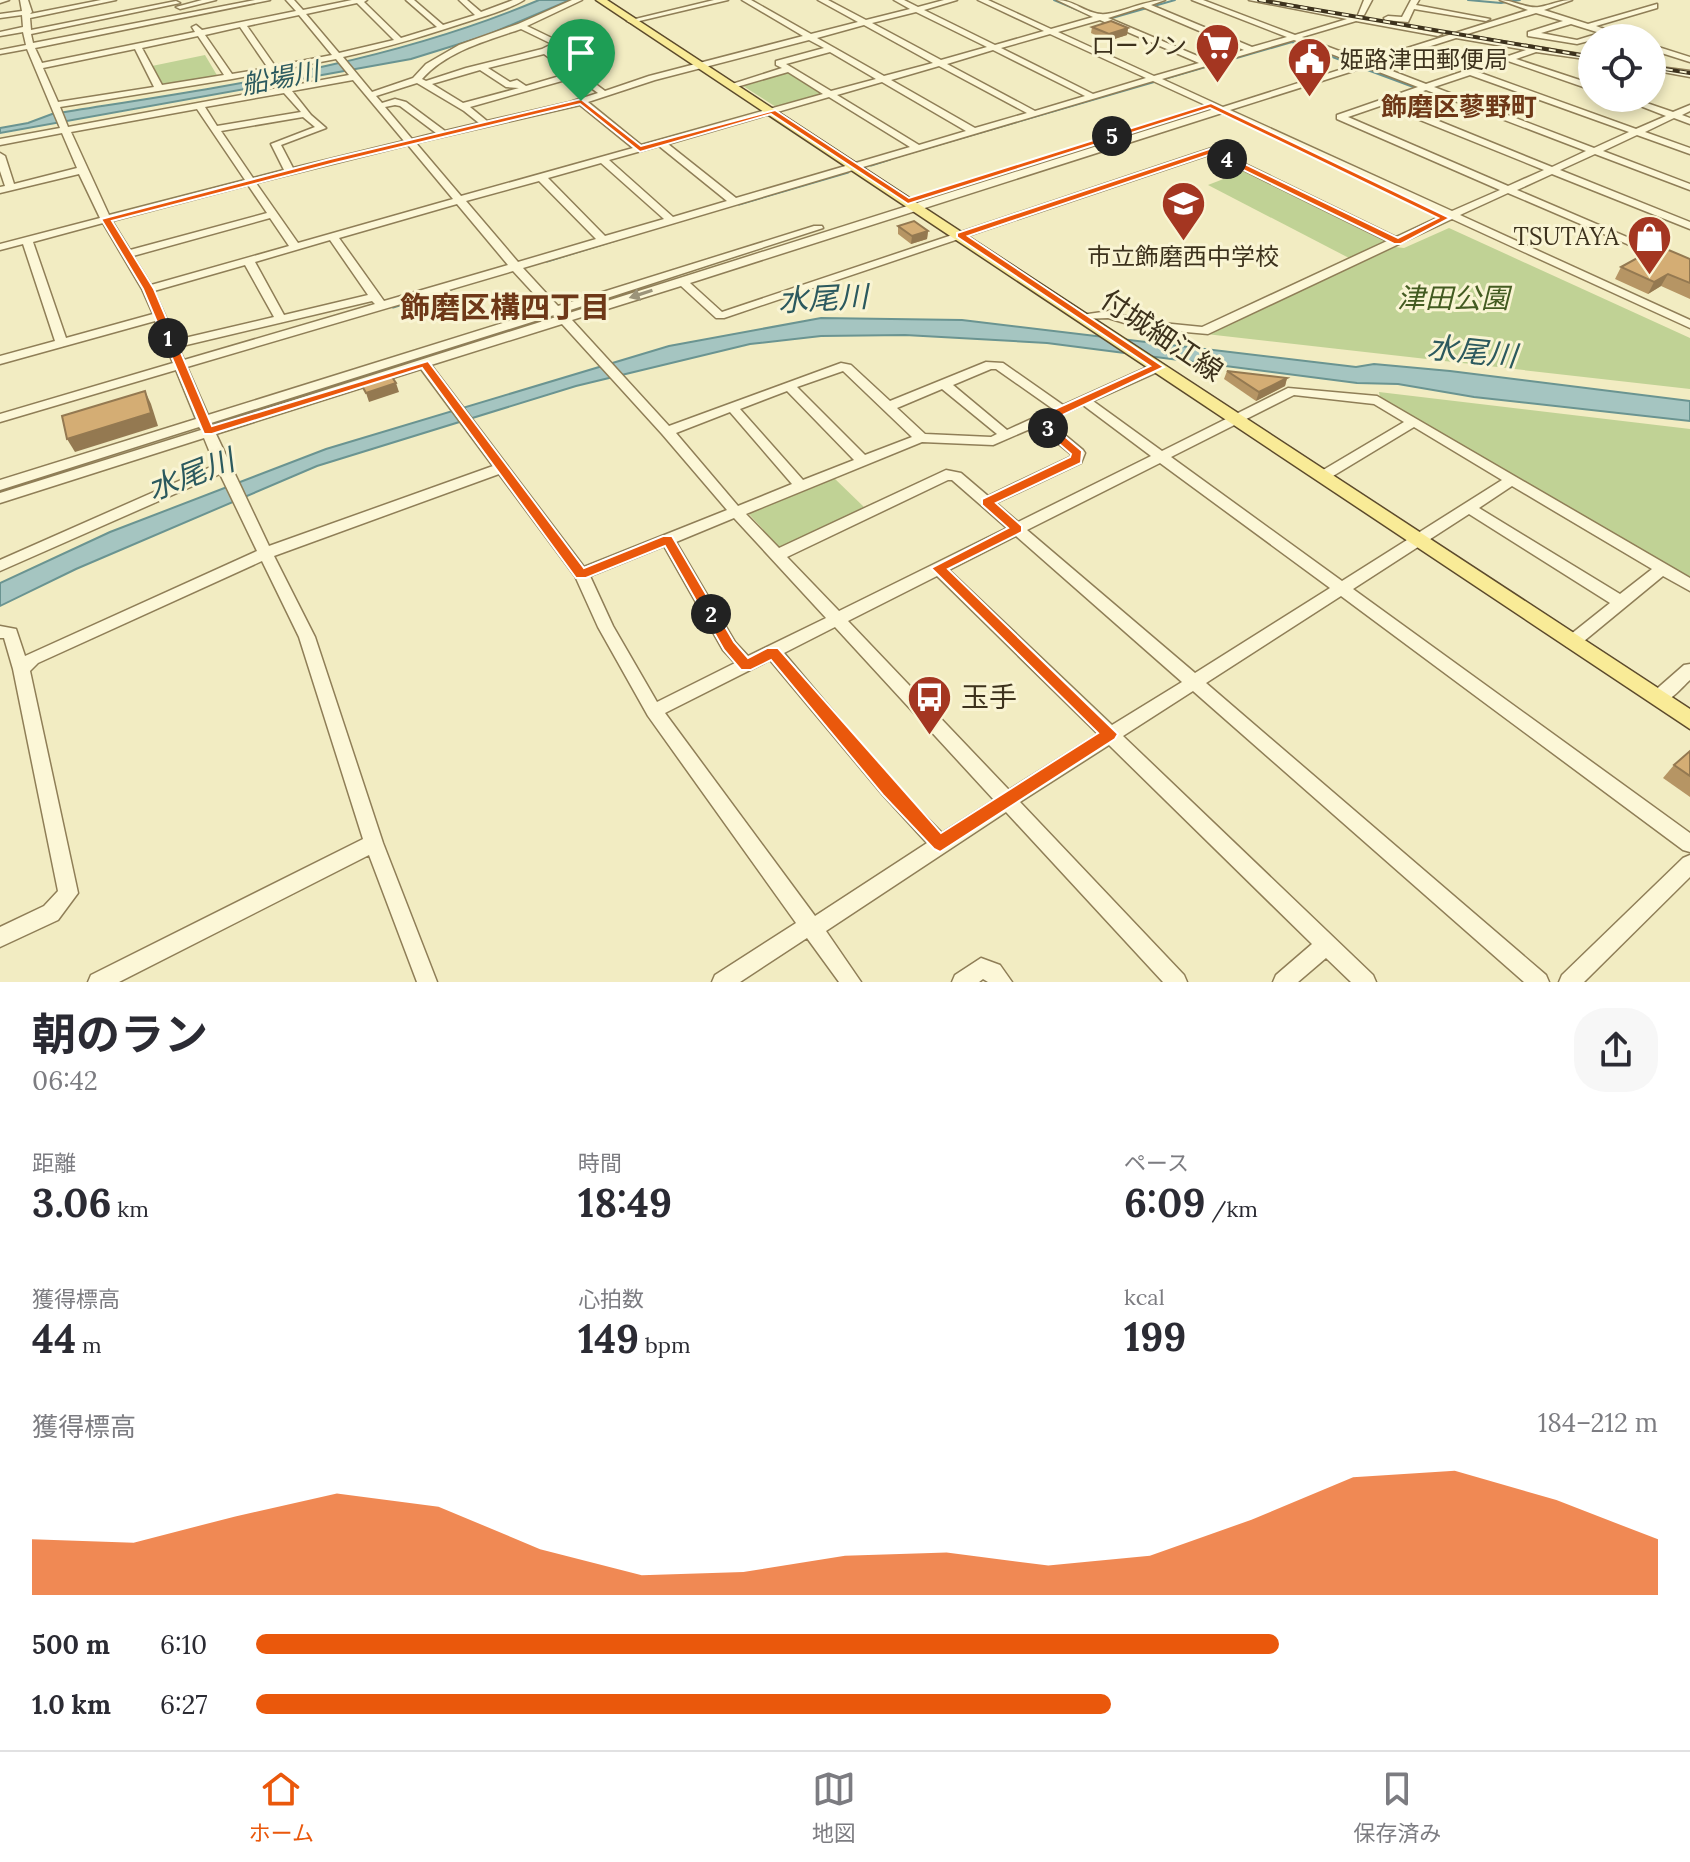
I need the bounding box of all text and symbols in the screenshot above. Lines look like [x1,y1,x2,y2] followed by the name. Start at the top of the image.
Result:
[547,19,615,101] pin
[1194,22,1242,85] supermarket icon: ローソン
[1578,24,1666,112] map controls
[1578,24,1666,112] button: locate
[1091,30,1187,61] place label: ローソン
[559,31,603,75] icon: arrive
[1285,36,1333,99] public building icon: 姫路津田郵便局
[1340,44,1508,75] place label: 姫路津田郵便局
[238,53,324,101] water label: 船場川
[1381,90,1537,123] district label: 飾磨区蓼野町
[1092,116,1132,156] pin: 5
[1106,122,1118,150] text: 5
[1207,139,1247,179] pin: 4
[1221,145,1233,173] text: 4
[1159,179,1207,242] school or university icon: 市立飾磨西中学校
[1626,213,1674,276] shop icon: TSUTAYA
[1514,221,1620,252] place label: TSUTAYA
[1087,241,1279,272] place label: 市立飾磨西中学校
[777,277,872,319] water label: 水尾川
[1397,280,1513,316] park label: 津田公園
[1094,281,1230,389] street label: 付城細江線
[400,288,610,326] district label: 飾磨区構四丁目
[629,289,653,301] one-way arrow
[148,318,188,358] pin: 1
[164,324,172,352] text: 1
[1425,327,1522,375] water label: 水尾川
[1028,408,1068,448] pin: 3
[1042,414,1054,442] text: 3
[142,439,242,508] water label: 水尾川
[691,594,731,634] pin: 2
[705,600,717,628] text: 2
[906,673,954,736] bus stop icon: 玉手
[961,679,1017,715] place label: 玉手
[32,1006,208,1062] text: 朝のラン
[1574,1008,1658,1092] button: share
[32,1064,98,1097] text: 06:42
[32,1149,76,1177] text: 距離
[578,1149,622,1177] text: 時間
[1124,1149,1189,1177] text: ペース
[32,1177,112,1228] text: 3.06
[578,1177,672,1228] text: 18:49
[1124,1177,1205,1228] text: 6:09
[112,1195,149,1223] text: km
[1205,1195,1258,1223] text: /km
[1124,1283,1165,1311] text: kcal
[32,1285,120,1313] text: 獲得標高
[578,1285,644,1313] text: 心拍数
[1124,1311,1186,1362] text: 199
[32,1313,76,1364] text: 44
[578,1313,639,1364] text: 149
[76,1331,102,1359] text: m
[639,1331,691,1359] text: bpm
[1538,1406,1658,1439] text: 184–212 m
[32,1410,136,1443] text: 獲得標高
[32,1628,110,1661] text: 500 m
[160,1628,207,1661] text: 6:10
[32,1688,111,1721] text: 1.0 km
[160,1688,207,1721] text: 6:27
[249,1767,314,1847] tab: ホーム
[812,1767,856,1847] tab: 地図
[1353,1767,1441,1847] tab: 保存済み

